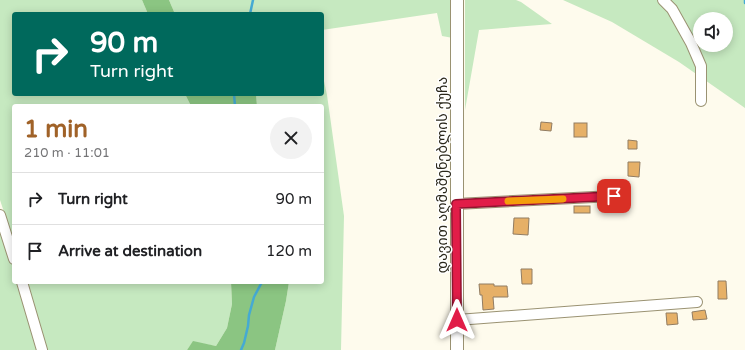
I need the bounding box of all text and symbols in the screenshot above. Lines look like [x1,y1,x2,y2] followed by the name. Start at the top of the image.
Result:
[693,12,733,52] map controls
[693,12,733,52] button: sound
[90,26,158,60] text: 90 m
[24,28,76,80] icon: right
[90,60,174,82] text: Turn right
[434,77,451,273] street label: დავით აღმაშენებლის ქუჩა
[24,115,88,144] text: 1 min
[270,117,312,159] button: close
[24,145,110,161] text: 210 m · 11:01
[597,179,631,213] pin
[603,185,625,207] icon: arrive
[24,188,46,210] icon: right
[58,190,128,208] text: Turn right
[275,190,312,208] text: 90 m
[24,240,46,262] icon: arrive
[58,242,202,260] text: Arrive at destination
[266,242,312,260] text: 120 m
[436,299,478,341] position arrow

